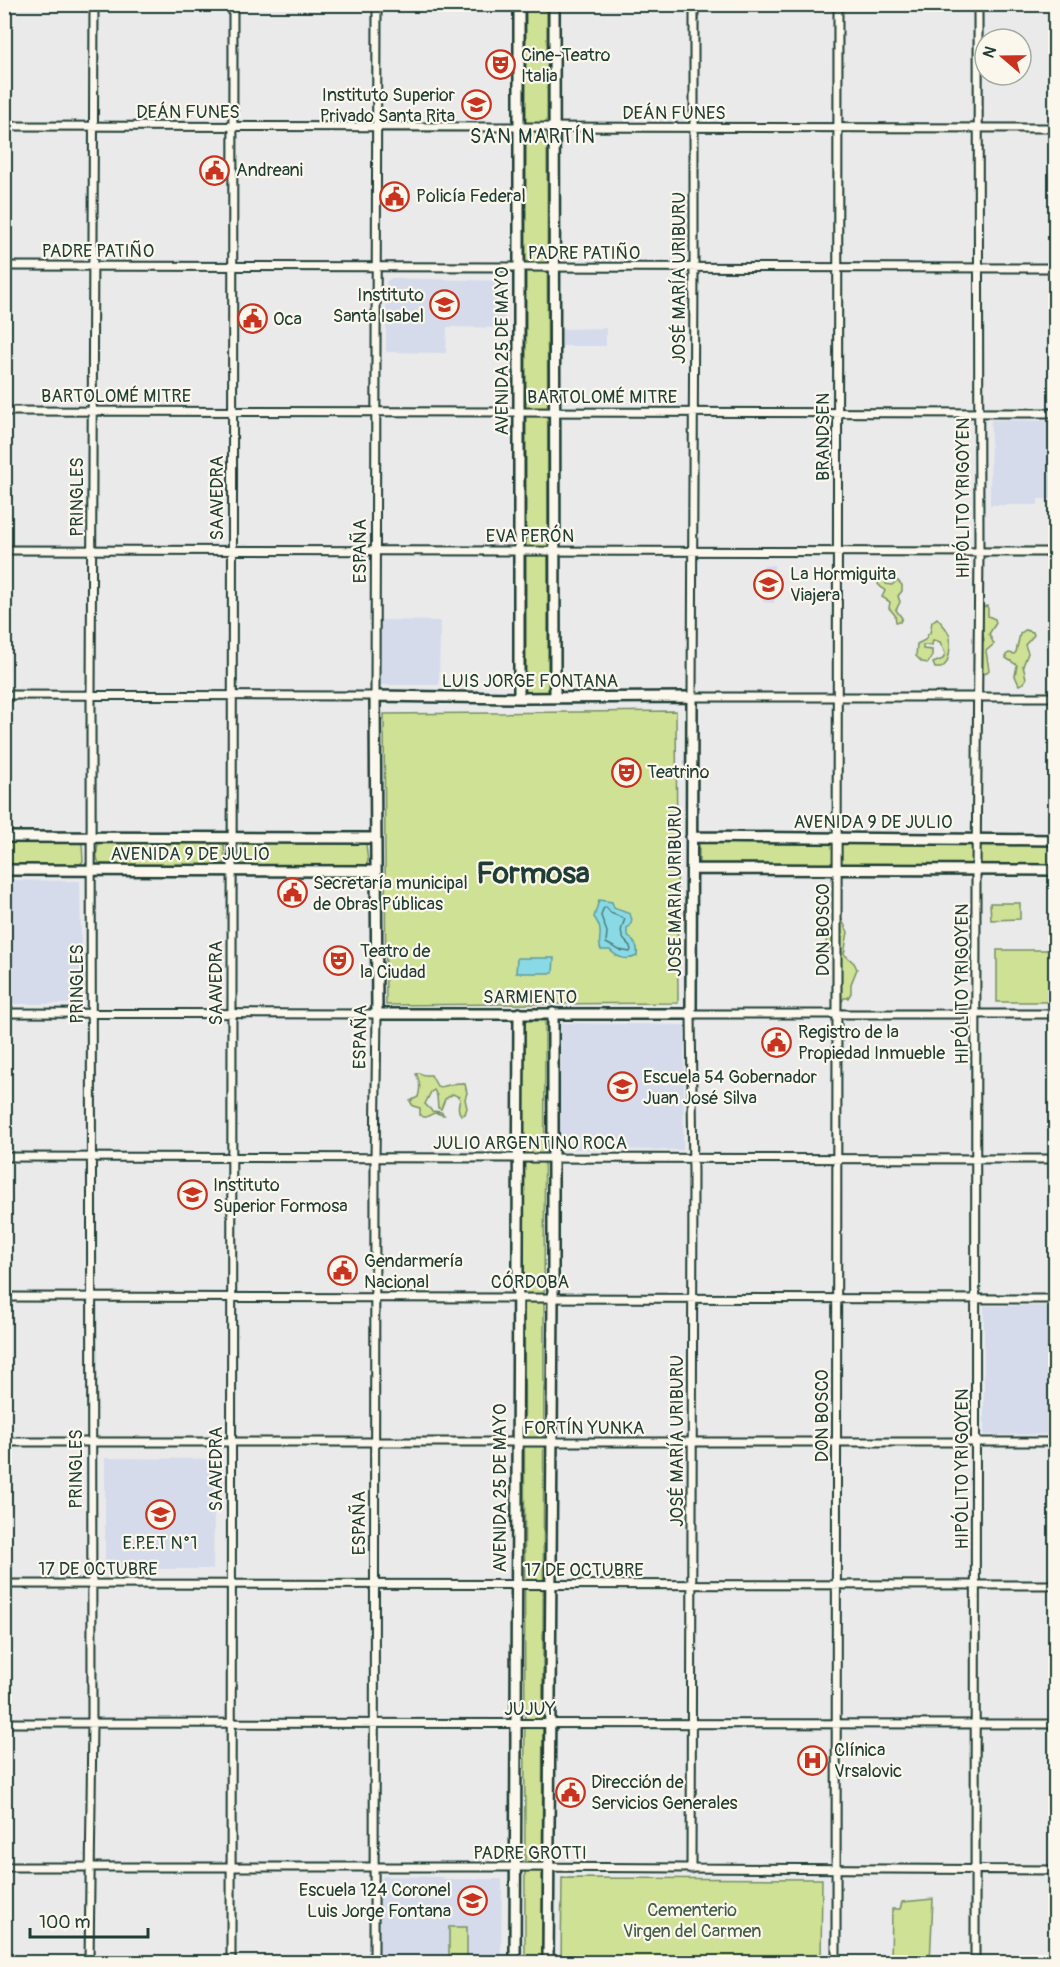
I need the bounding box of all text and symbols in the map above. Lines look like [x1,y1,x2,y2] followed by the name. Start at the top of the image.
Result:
[973,27,1033,87] north arrow
[521,44,611,88] place label: Cine-Teatro Italia
[979,44,1001,61] text: N
[484,49,516,81] theatre icon: Cine-Teatro Italia
[320,84,456,128] place label: Instituto Superior Privado Santa Rita
[460,89,492,121] school or university icon: Instituto Superior Privado Santa Rita
[136,101,240,124] street label: DEÁN FUNES
[622,102,726,125] street label: DEÁN FUNES
[470,124,596,149] district label: SAN MARTÍN
[199,154,231,186] public building icon: Andreani
[236,159,303,182] place label: Andreani
[379,180,411,212] public building icon: Policía Federal
[416,185,526,208] place label: Policía Federal
[668,192,691,364] street label: JOSÉ MARÍA URIBURU
[42,240,154,263] street label: PADRE PATIÑO
[528,242,640,265] street label: PADRE PATIÑO
[491,267,514,435] street label: AVENIDA 25 DE MAYO
[333,284,424,328] place label: Instituto Santa Isabel
[429,289,461,321] school or university icon: Instituto Santa Isabel
[236,303,268,335] public building icon: Oca
[273,308,302,331] place label: Oca
[41,385,191,408] street label: BARTOLOMÉ MITRE
[527,386,677,409] street label: BARTOLOMÉ MITRE
[812,393,835,481] street label: BRANDSEN
[951,418,975,578] street label: HIPÓLITO YRIGOYEN
[206,455,229,541] street label: SAAVEDRA
[66,457,89,537] street label: PRINGLES
[349,518,372,583] street label: ESPAÑA
[486,524,574,548] street label: EVA PERÓN
[790,563,896,607] place label: La Hormiguita Viajera
[753,568,785,600] school or university icon: La Hormiguita Viajera
[442,670,619,693] street label: LUIS JORGE FONTANA
[610,756,642,788] theatre icon: Teatrino
[647,761,710,784] place label: Teatrino
[664,805,687,977] street label: JOSE MARIA URIBURU
[794,811,952,834] street label: AVENIDA 9 DE JULIO
[111,843,269,866] street label: AVENIDA 9 DE JULIO
[476,855,590,892] district label: Formosa
[313,872,468,916] place label: Secretaría municipal de Obras Públicas
[276,877,308,909] public building icon: Secretaría municipal de Obras Públicas
[812,884,835,976] street label: DON BOSCO
[950,904,974,1064] street label: HIPÓLITO YRIGOYEN
[205,940,228,1026] street label: SAAVEDRA
[360,940,431,984] place label: Teatro de la Ciudad
[66,944,89,1024] street label: PRINGLES
[323,945,355,977] theatre icon: Teatro de la Ciudad
[483,986,577,1009] street label: SARMIENTO
[348,1004,373,1069] street label: ESPAÑA
[798,1021,945,1065] place label: Registro de la Propiedad Inmueble
[761,1026,793,1058] public building icon: Registro de la Propiedad Inmueble
[643,1066,818,1110] place label: Escuela 54 Gobernador Juan José Silva
[606,1071,638,1103] school or university icon: Escuela 54 Gobernador Juan José Silva
[433,1132,627,1155] street label: JULIO ARGENTINO ROCA
[213,1174,348,1218] place label: Instituto Superior Formosa
[176,1179,208,1211] school or university icon: Instituto Superior Formosa
[364,1250,463,1294] place label: Gendarmería Nacional
[327,1255,359,1287] public building icon: Gendarmería Nacional
[491,1270,569,1294] street label: CÓRDOBA
[666,1355,689,1527] street label: JOSÉ MARÍA URIBURU
[811,1370,834,1462] street label: DON BOSCO
[950,1389,974,1549] street label: HIPÓLITO YRIGOYEN
[489,1404,512,1572] street label: AVENIDA 25 DE MAYO
[524,1417,645,1440] street label: FORTÍN YUNKA
[205,1426,228,1512] street label: SAAVEDRA
[65,1429,88,1509] street label: PRINGLES
[348,1490,371,1555] street label: ESPAÑA
[144,1498,176,1530] school or university icon: E.P.E.T N°1
[122,1532,198,1555] place label: E.P.E.T N°1
[38,1558,158,1581] street label: 17 DE OCTUBRE
[524,1559,644,1582] street label: 17 DE OCTUBRE
[504,1698,556,1721] street label: JUJUY
[834,1739,902,1783] place label: Clínica Vrsalovic
[797,1744,829,1776] hospital icon: Clínica Vrsalovic
[591,1771,738,1815] place label: Dirección de Servicios Generales
[554,1776,586,1808] public building icon: Dirección de Servicios Generales
[473,1842,587,1865] street label: PADRE GROTTI
[299,1879,451,1923] place label: Escuela 124 Coronel Luis Jorge Fontana
[456,1884,488,1916] school or university icon: Escuela 124 Coronel Luis Jorge Fontana
[623,1899,761,1943] park label: Cementerio Virgen del Carmen
[30,1901,148,1939] scale bar
[39,1911,91,1934] text: 100 m

